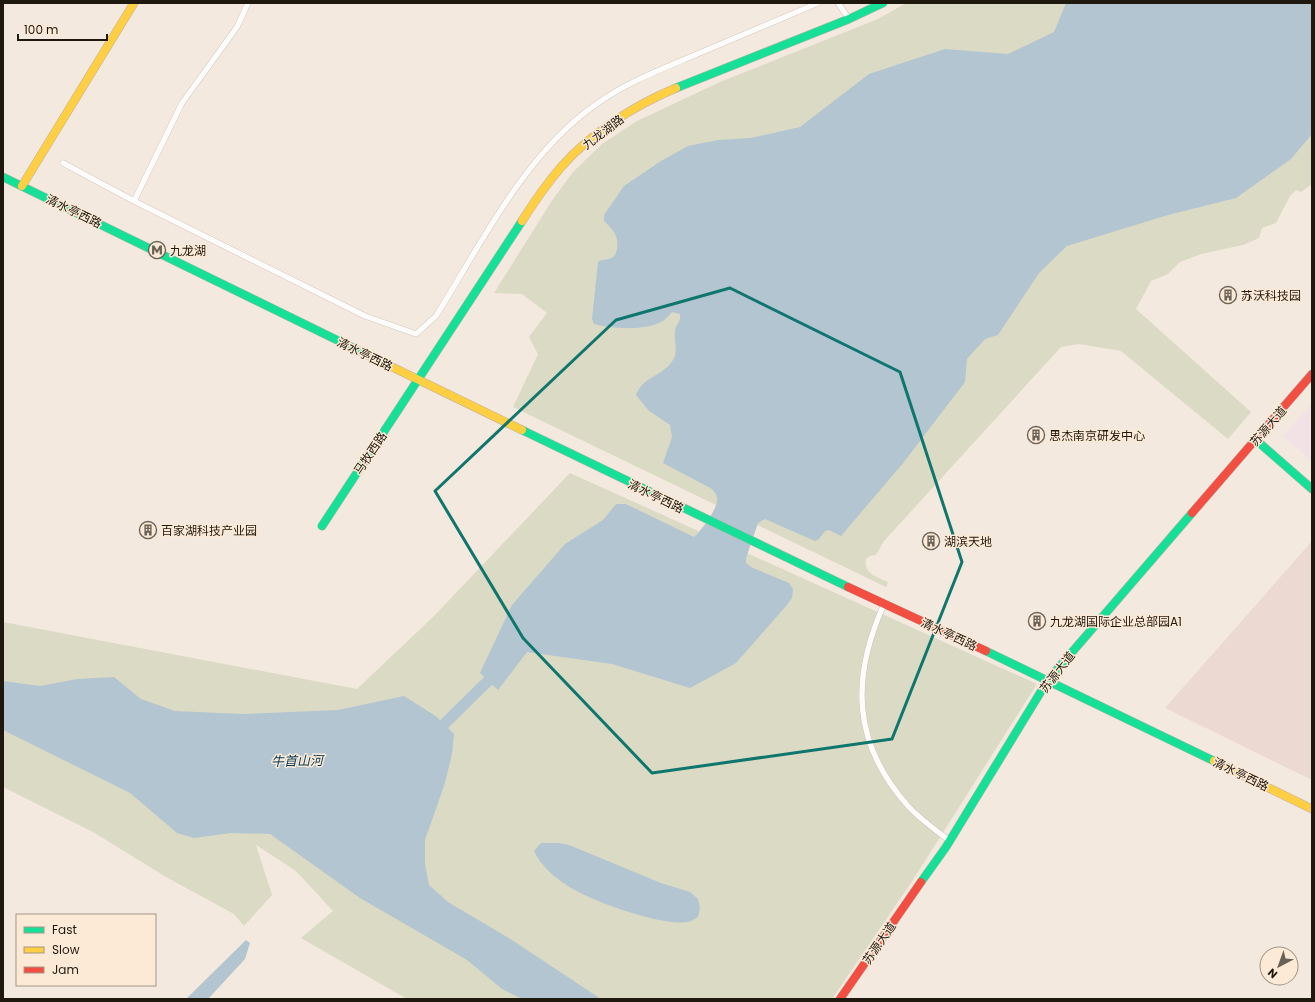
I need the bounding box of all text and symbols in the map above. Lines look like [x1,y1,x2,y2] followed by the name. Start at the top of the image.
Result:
[18,16,107,42] scale bar
[24,21,58,38] text: 100 m
[579,111,627,153] street label: 九龙湖路
[43,190,105,232] street label: 清水亭西路
[147,240,167,260] metro station icon: 九龙湖
[170,242,206,259] place label: 九龙湖
[1218,285,1238,305] building icon: 苏沃科技园
[1241,287,1301,304] place label: 苏沃科技园
[334,333,396,375] street label: 清水亭西路
[1246,402,1290,450] street label: 苏源大道
[1026,425,1046,445] building icon: 思杰南京研发中心
[1049,427,1145,444] place label: 思杰南京研发中心
[350,428,390,478] street label: 马牧西路
[625,475,687,517] street label: 清水亭西路
[138,520,158,540] building icon: 百家湖科技产业园
[161,522,257,539] place label: 百家湖科技产业园
[921,531,941,551] building icon: 湖滨天地
[944,533,992,550] place label: 湖滨天地
[1027,611,1047,631] building icon: 九龙湖国际企业总部园A1
[1050,613,1182,630] place label: 九龙湖国际企业总部园A1
[918,614,980,654] street label: 清水亭西路
[1036,648,1078,696] street label: 苏源大道
[271,751,326,771] water label: 牛首山河
[1210,753,1272,795] street label: 清水亭西路
[16,914,156,986] legend
[858,918,900,968] street label: 苏源大道
[52,921,77,938] text: Fast
[52,941,80,958] text: Slow
[1259,946,1299,986] north arrow
[52,961,79,978] text: Jam
[1264,965,1281,982] text: N

